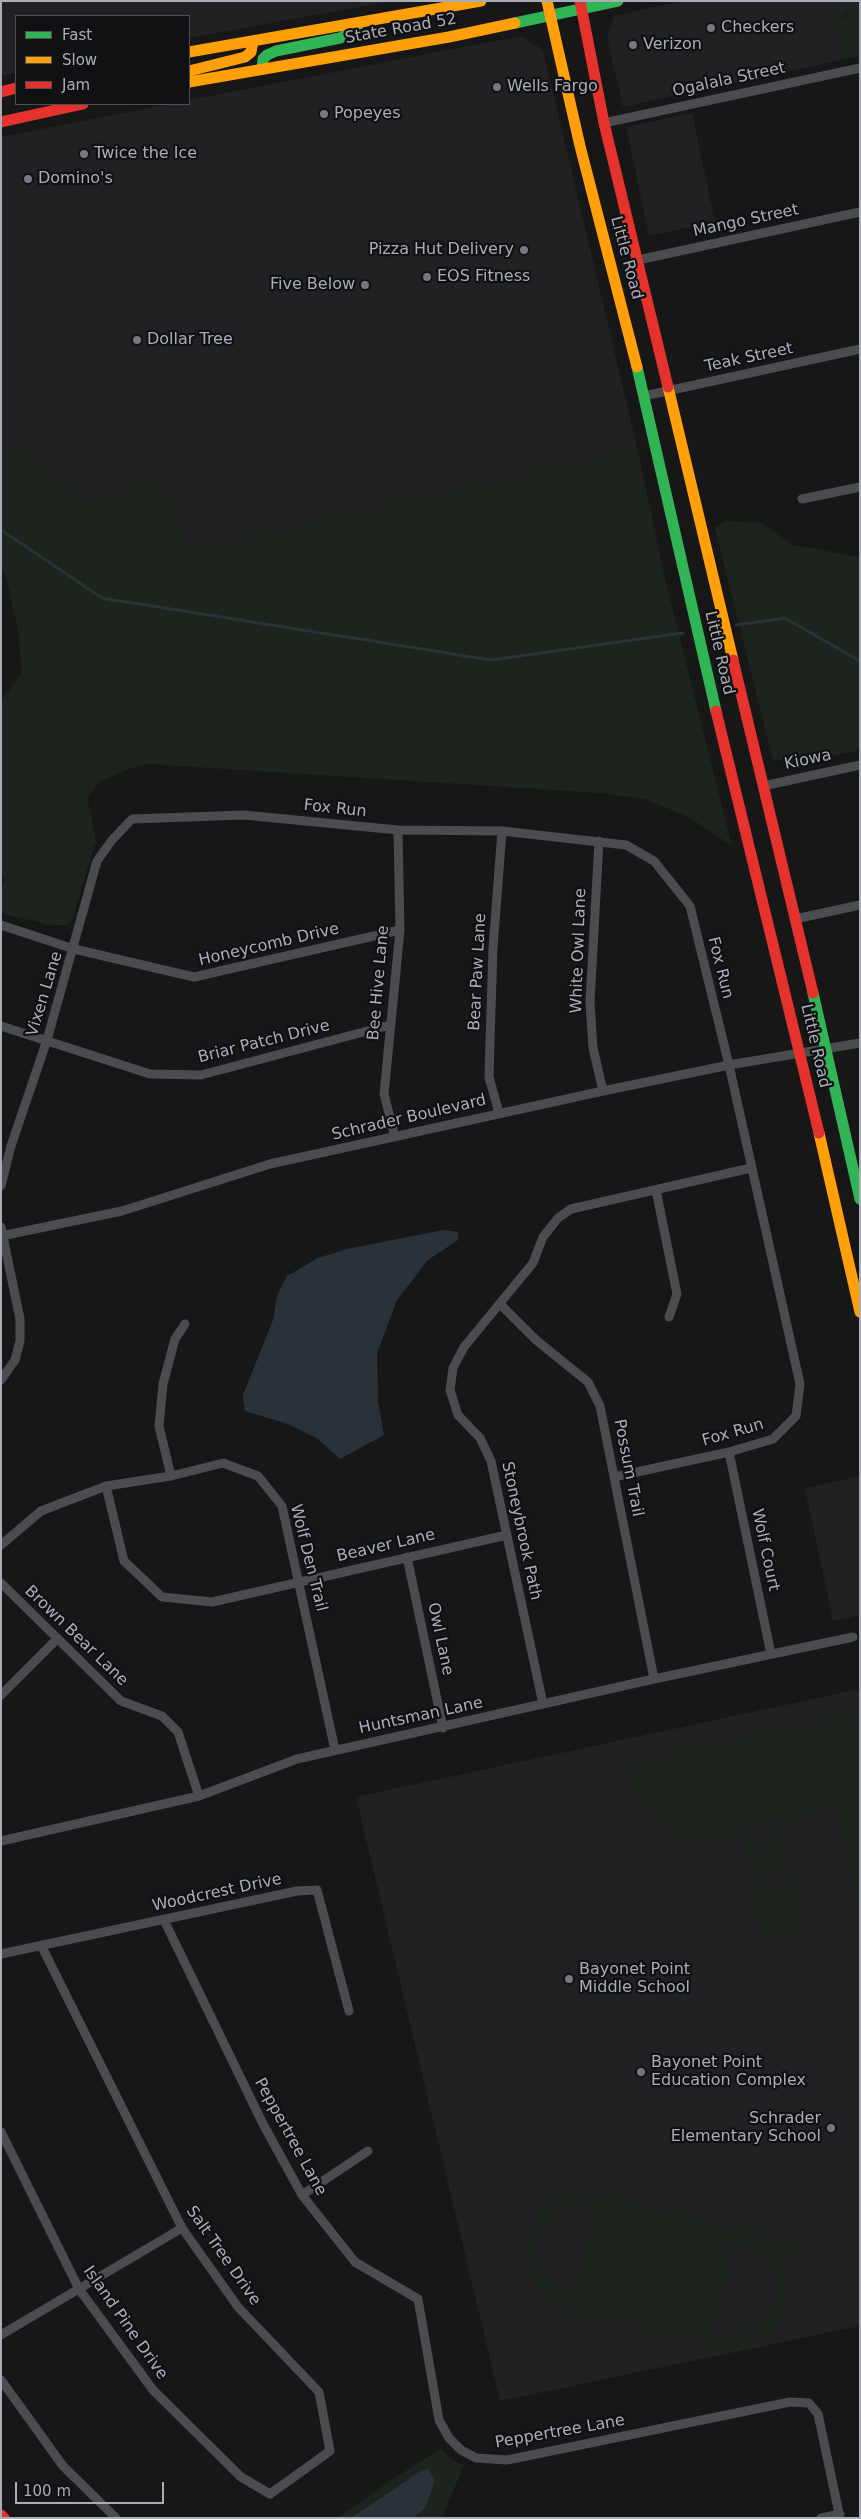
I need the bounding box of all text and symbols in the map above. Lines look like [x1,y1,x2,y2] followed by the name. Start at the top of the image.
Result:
[344,10,458,48] street label: State Road 52
[15,15,190,105] legend
[721,18,794,38] place label: Checkers
[705,22,717,34] marker: Checkers
[62,26,92,44] text: Fast
[643,35,702,55] place label: Verizon
[627,39,639,51] marker: Verizon
[62,51,97,69] text: Slow
[671,59,787,101] street label: Ogalala Street
[62,76,90,94] text: Jam
[507,77,598,97] place label: Wells Fargo
[491,81,503,93] marker: Wells Fargo
[334,104,401,124] place label: Popeyes
[318,108,330,120] marker: Popeyes
[94,144,197,164] place label: Twice the Ice
[78,148,90,160] marker: Twice the Ice
[38,169,113,189] place label: Domino's
[22,173,34,185] marker: Domino's
[691,200,801,242] street label: Mango Street
[606,214,646,302] street label: Little Road
[369,240,514,260] place label: Pizza Hut Delivery
[518,244,530,256] marker: Pizza Hut Delivery
[437,267,530,287] place label: EOS Fitness
[421,271,433,283] marker: EOS Fitness
[270,275,355,295] place label: Five Below
[359,279,371,291] marker: Five Below
[147,330,233,350] place label: Dollar Tree
[131,334,143,346] marker: Dollar Tree
[703,339,795,377] street label: Teak Street
[700,609,738,697] street label: Little Road
[783,746,833,774] street label: Kiowa
[303,796,367,822] street label: Fox Run
[567,888,591,1014] street label: White Owl Lane
[465,913,491,1031] street label: Bear Paw Lane
[197,920,341,970] street label: Honeycomb Drive
[364,925,394,1041] street label: Bee Hive Lane
[703,935,737,1001] street label: Fox Run
[23,949,67,1039] street label: Vixen Lane
[796,1002,834,1090] street label: Little Road
[196,1016,332,1068] street label: Briar Patch Drive
[330,1091,488,1145] street label: Schrader Boulevard
[700,1415,766,1451] street label: Fox Run
[609,1418,647,1518] street label: Possum Trail
[497,1460,545,1602] street label: Stoneybrook Path
[285,1502,331,1614] street label: Wolf Den Trail
[747,1507,783,1593] street label: Wolf Court
[335,1525,437,1567] street label: Beaver Lane
[20,1582,132,1690] street label: Brown Bear Lane
[423,1601,457,1677] street label: Owl Lane
[357,1693,485,1739] street label: Huntsman Lane
[151,1870,283,1916] street label: Woodcrest Drive
[579,1960,690,1998] place label: Bayonet Point Middle School
[563,1973,575,1985] marker: Bayonet Point Middle School
[651,2053,806,2091] place label: Bayonet Point Education Complex
[635,2066,647,2078] marker: Bayonet Point Education Complex
[250,2075,330,2199] street label: Peppertree Lane
[671,2109,821,2147] place label: Schrader Elementary School
[825,2122,837,2134] marker: Schrader Elementary School
[182,2203,264,2309] street label: Salt Tree Drive
[79,2263,171,2383] street label: Island Pine Drive
[494,2411,626,2453] street label: Peppertree Lane
[18,2472,166,2504] scale bar
[23,2482,71,2500] text: 100 m

